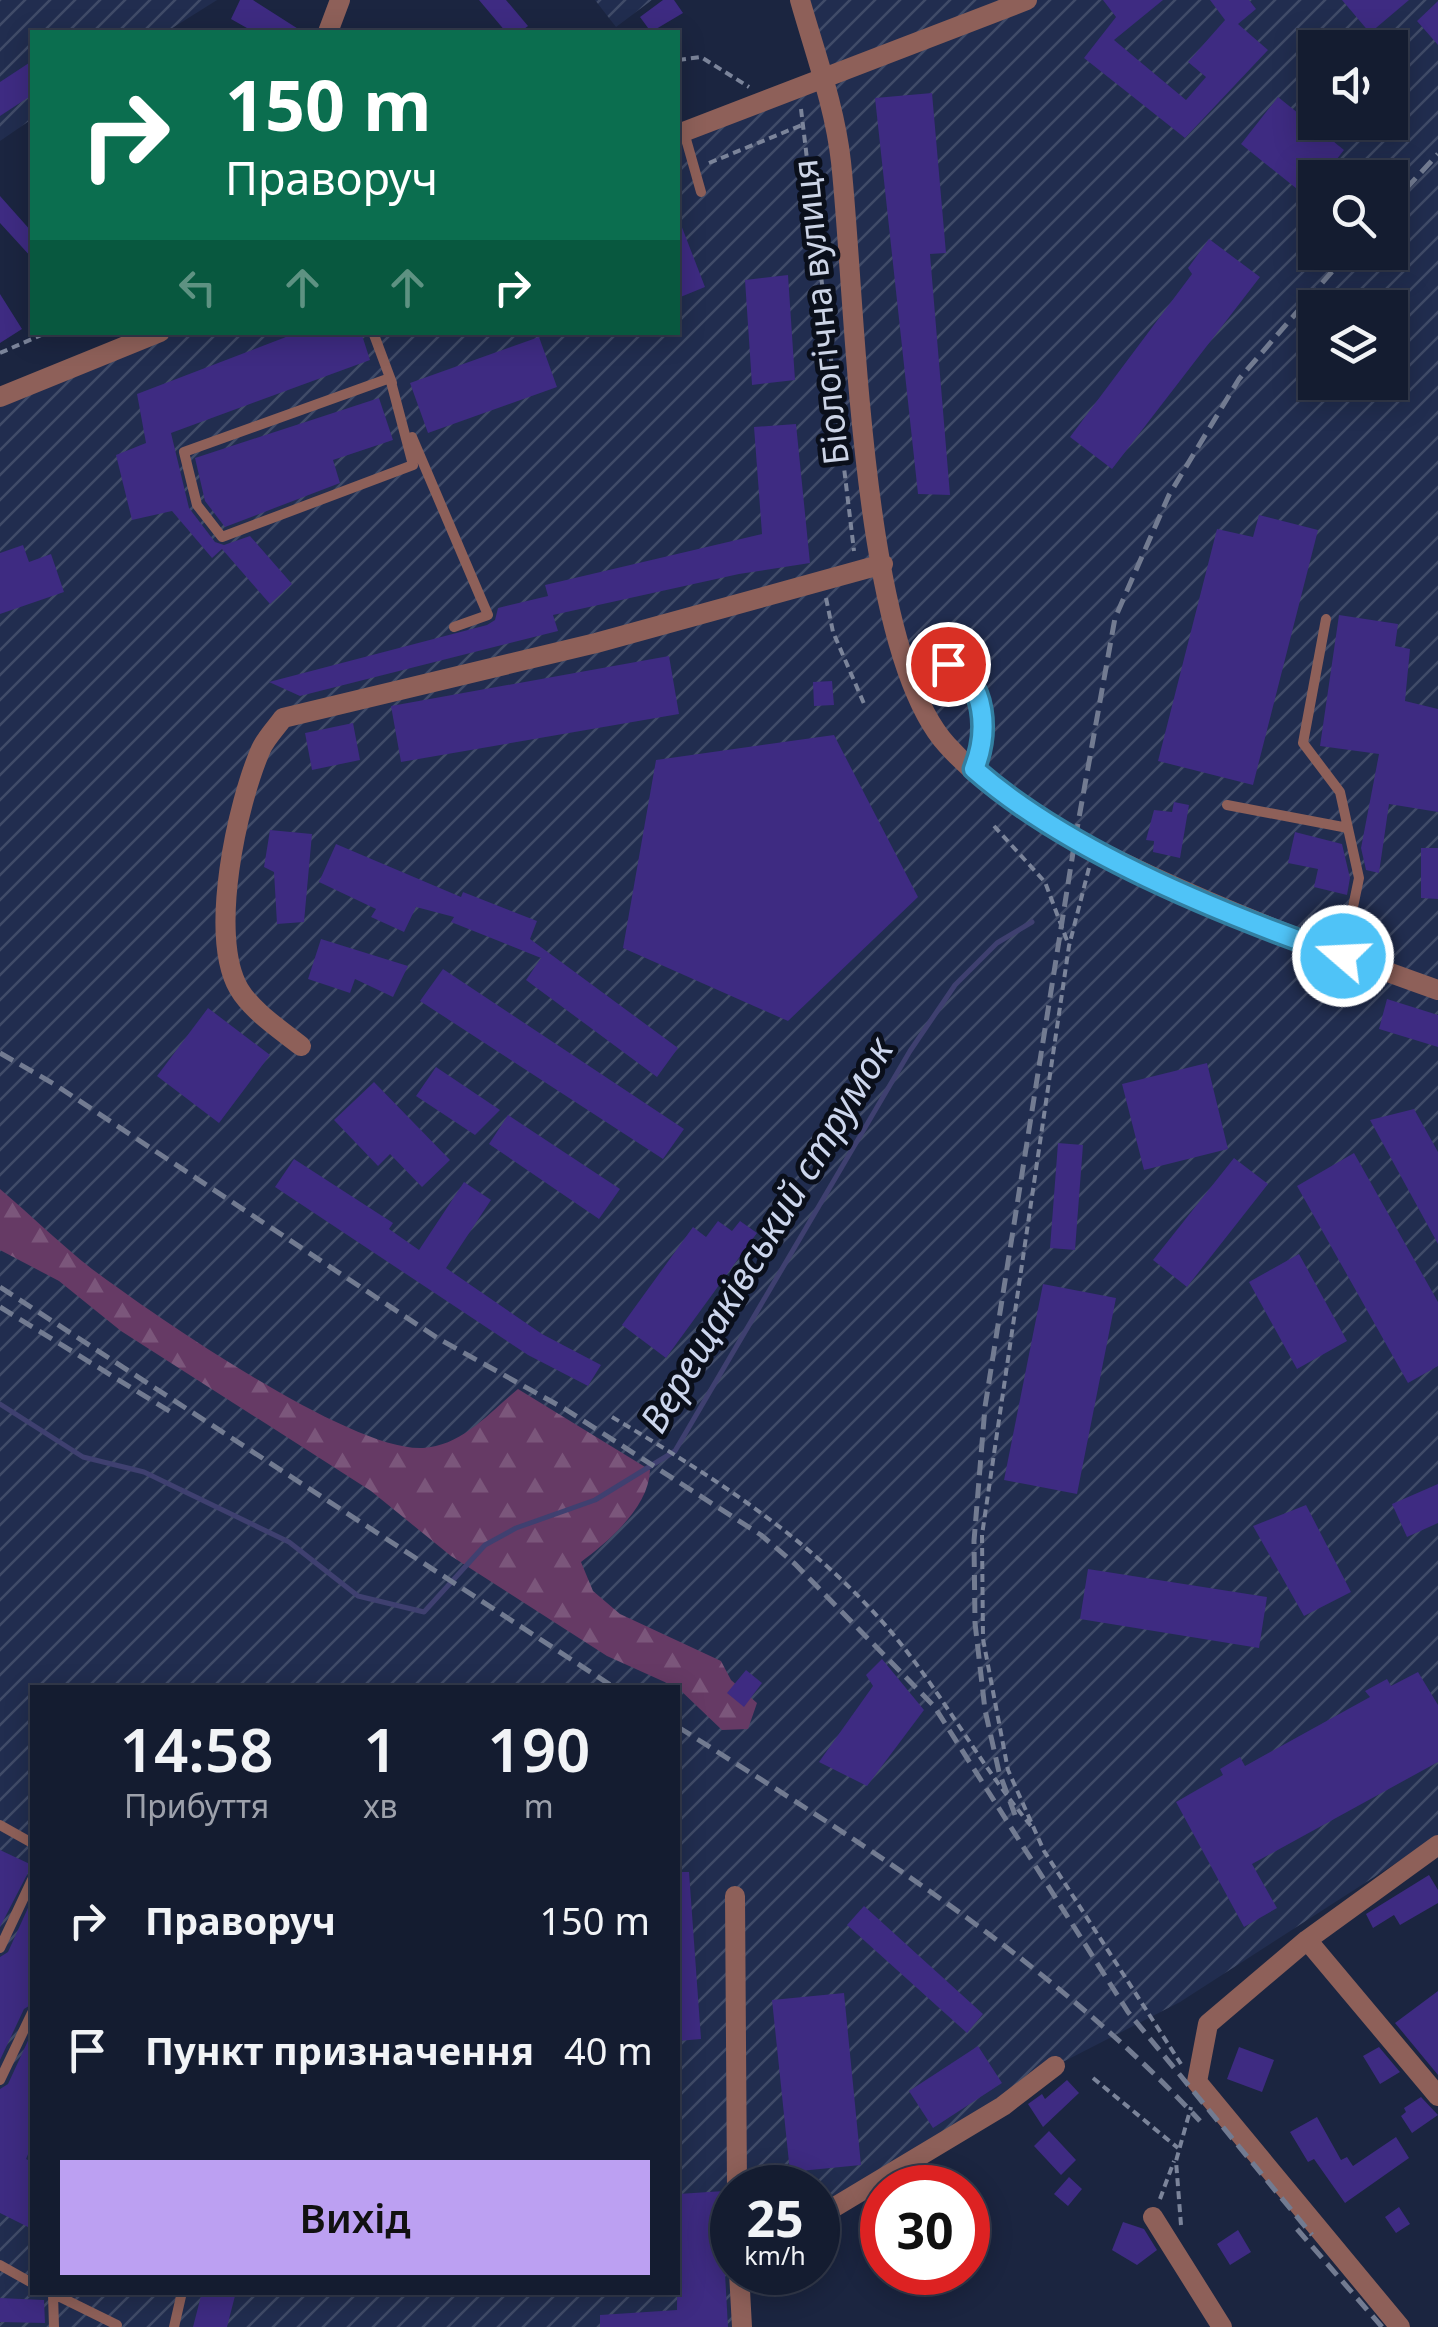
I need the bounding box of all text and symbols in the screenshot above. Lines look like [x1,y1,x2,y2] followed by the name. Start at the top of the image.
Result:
[1298,30,1408,400] map controls
[1298,30,1408,140] button: sound
[225,56,432,152] text: 150 m
[60,70,190,200] icon: right
[225,147,438,208] text: Праворуч
[780,157,859,467] street label: Біологічна вулиця
[1298,160,1408,270] button: search
[170,260,225,315] icon: left
[275,260,330,315] icon: ahead
[380,260,435,315] icon: ahead
[485,260,540,315] icon: right
[1298,290,1408,400] button: layers
[906,622,991,707] pin
[921,637,976,692] icon: arrive
[1291,904,1395,1008] position arrow
[627,1025,905,1441] water label: Верещаківський струмок
[120,1708,274,1790] text: 14:58
[363,1708,398,1790] text: 1
[487,1708,590,1790] text: 190
[124,1784,269,1827] text: Прибуття
[363,1784,398,1827] text: хв
[524,1784,554,1827] text: m
[60,1893,115,1948] icon: right
[145,1894,336,1946] text: Праворуч
[539,1894,650,1946] text: 150 m
[60,2023,115,2078] icon: arrive
[145,2024,534,2076] text: Пункт призначення
[564,2024,653,2076] text: 40 m
[60,2160,650,2275] button: Вихід
[860,2165,990,2295] speed limit sign: 30
[746,2184,804,2252] text: 25
[744,2238,806,2272] text: km/h

